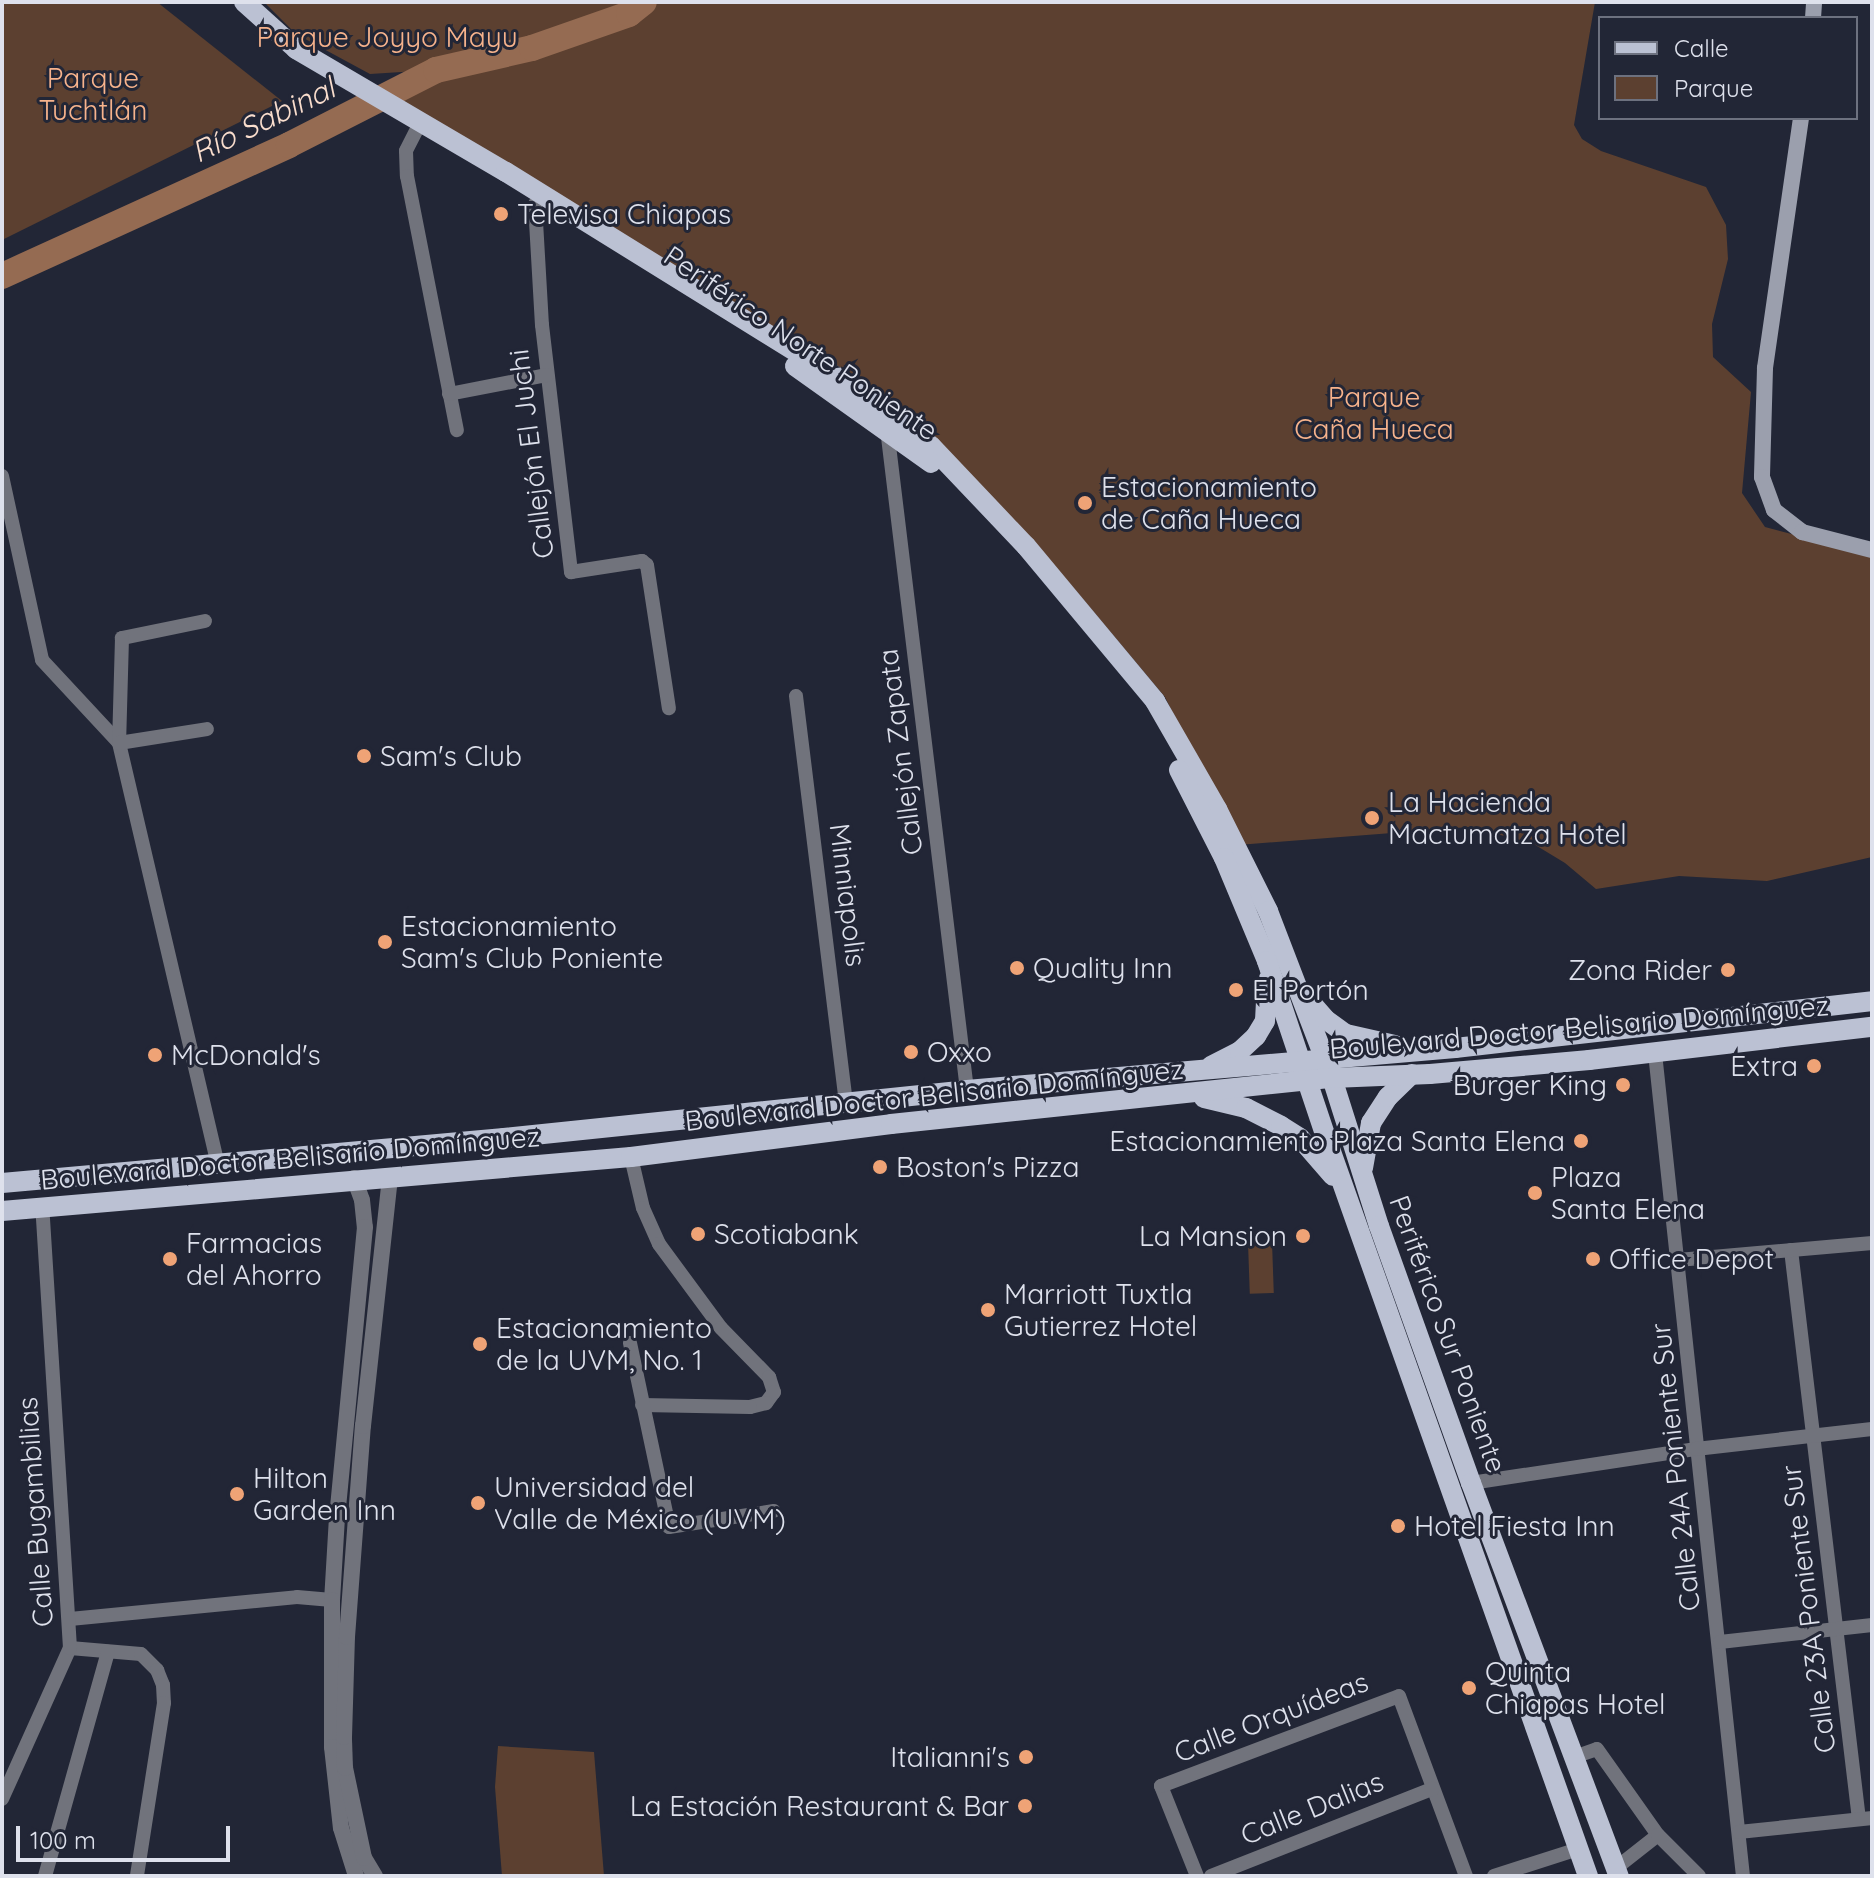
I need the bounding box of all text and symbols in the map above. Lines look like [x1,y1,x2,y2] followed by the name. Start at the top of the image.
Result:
[1598,16,1858,120] legend
[256,20,518,54] park label: Parque Joyyo Mayu
[1674,33,1729,63] text: Calle
[39,61,147,127] park label: Parque Tuchtlán
[186,70,340,170] water label: Río Sabinal
[1674,73,1753,103] text: Parque
[517,197,731,231] place label: Televisa Chiapas
[492,205,510,223] marker: Televisa Chiapas
[658,239,944,447] street label: Periférico Norte Poniente
[502,348,560,560] street label: Callejón El Juchi
[1294,380,1454,446] park label: Parque Caña Hueca
[1101,470,1317,536] place label: Estacionamiento de Caña Hueca
[1076,494,1094,512] marker: Estacionamiento de Caña Hueca
[871,647,929,857] street label: Callejón Zapata
[380,739,522,773] place label: Sam's Club
[355,747,373,765] marker: Sam's Club
[1388,785,1627,851] place label: La Hacienda Mactumatza Hotel
[1363,809,1381,827] marker: La Hacienda Mactumatza Hotel
[823,822,873,968] street label: Minniapolis
[401,909,663,975] place label: Estacionamiento Sam's Club Poniente
[376,933,394,951] marker: Estacionamiento Sam's Club Poniente
[1033,951,1172,985] place label: Quality Inn
[1568,953,1712,987] place label: Zona Rider
[1008,959,1026,977] marker: Quality Inn
[1719,961,1737,979] marker: Zona Rider
[1252,973,1369,1007] place label: El Portón
[1227,981,1245,999] marker: El Portón
[1328,988,1830,1066] street label: Boulevard Doctor Belisario Domínguez
[927,1035,992,1069] place label: Oxxo
[171,1038,321,1072] place label: McDonald's
[902,1043,920,1061] marker: Oxxo
[146,1046,164,1064] marker: McDonald's
[1730,1049,1798,1083] place label: Extra
[683,1052,1185,1138] street label: Boulevard Doctor Belisario Domínguez
[1805,1057,1823,1075] marker: Extra
[1453,1068,1607,1102] place label: Burger King
[1614,1076,1632,1094] marker: Burger King
[39,1119,541,1197] street label: Boulevard Doctor Belisario Domínguez
[1109,1124,1565,1158] place label: Estacionamiento Plaza Santa Elena
[1572,1132,1590,1150] marker: Estacionamiento Plaza Santa Elena
[896,1150,1079,1184] place label: Boston's Pizza
[871,1158,889,1176] marker: Boston's Pizza
[1551,1160,1705,1226] place label: Plaza Santa Elena
[1526,1184,1544,1202] marker: Plaza Santa Elena
[1382,1191,1514,1477] street label: Periférico Sur Poniente
[714,1217,859,1251] place label: Scotiabank
[1139,1219,1287,1253] place label: La Mansion
[689,1225,707,1243] marker: Scotiabank
[186,1226,322,1292] place label: Farmacias del Ahorro
[1294,1227,1312,1245] marker: La Mansion
[1609,1242,1774,1276] place label: Office Depot
[161,1250,179,1268] marker: Farmacias del Ahorro
[1584,1250,1602,1268] marker: Office Depot
[1004,1277,1197,1343] place label: Marriott Tuxtla Gutierrez Hotel
[979,1301,997,1319] marker: Marriott Tuxtla Gutierrez Hotel
[496,1311,712,1377] place label: Estacionamiento de la UVM, No. 1
[1643,1321,1707,1613] street label: Calle 24A Poniente Sur
[471,1335,489,1353] marker: Estacionamiento de la UVM, No. 1
[10,1396,60,1628] street label: Calle Bugambilias
[253,1461,396,1527] place label: Hilton Garden Inn
[1774,1463,1842,1755] street label: Calle 23A Poniente Sur
[494,1470,786,1536] place label: Universidad del Valle de México (UVM)
[228,1485,246,1503] marker: Hilton Garden Inn
[469,1494,487,1512] marker: Universidad del Valle de México (UVM)
[1414,1509,1615,1543] place label: Hotel Fiesta Inn
[1389,1517,1407,1535] marker: Hotel Fiesta Inn
[1485,1655,1666,1721] place label: Quinta Chiapas Hotel
[1169,1665,1373,1769] street label: Calle Orquídeas
[1460,1679,1478,1697] marker: Quinta Chiapas Hotel
[890,1740,1010,1774] place label: Italianni's
[1017,1748,1035,1766] marker: Italianni's
[1236,1764,1388,1852] street label: Calle Dalias
[630,1789,1009,1823] place label: La Estación Restaurant & Bar
[1016,1797,1034,1815] marker: La Estación Restaurant & Bar
[20,1810,234,1860] scale bar
[30,1825,96,1855] text: 100 m

